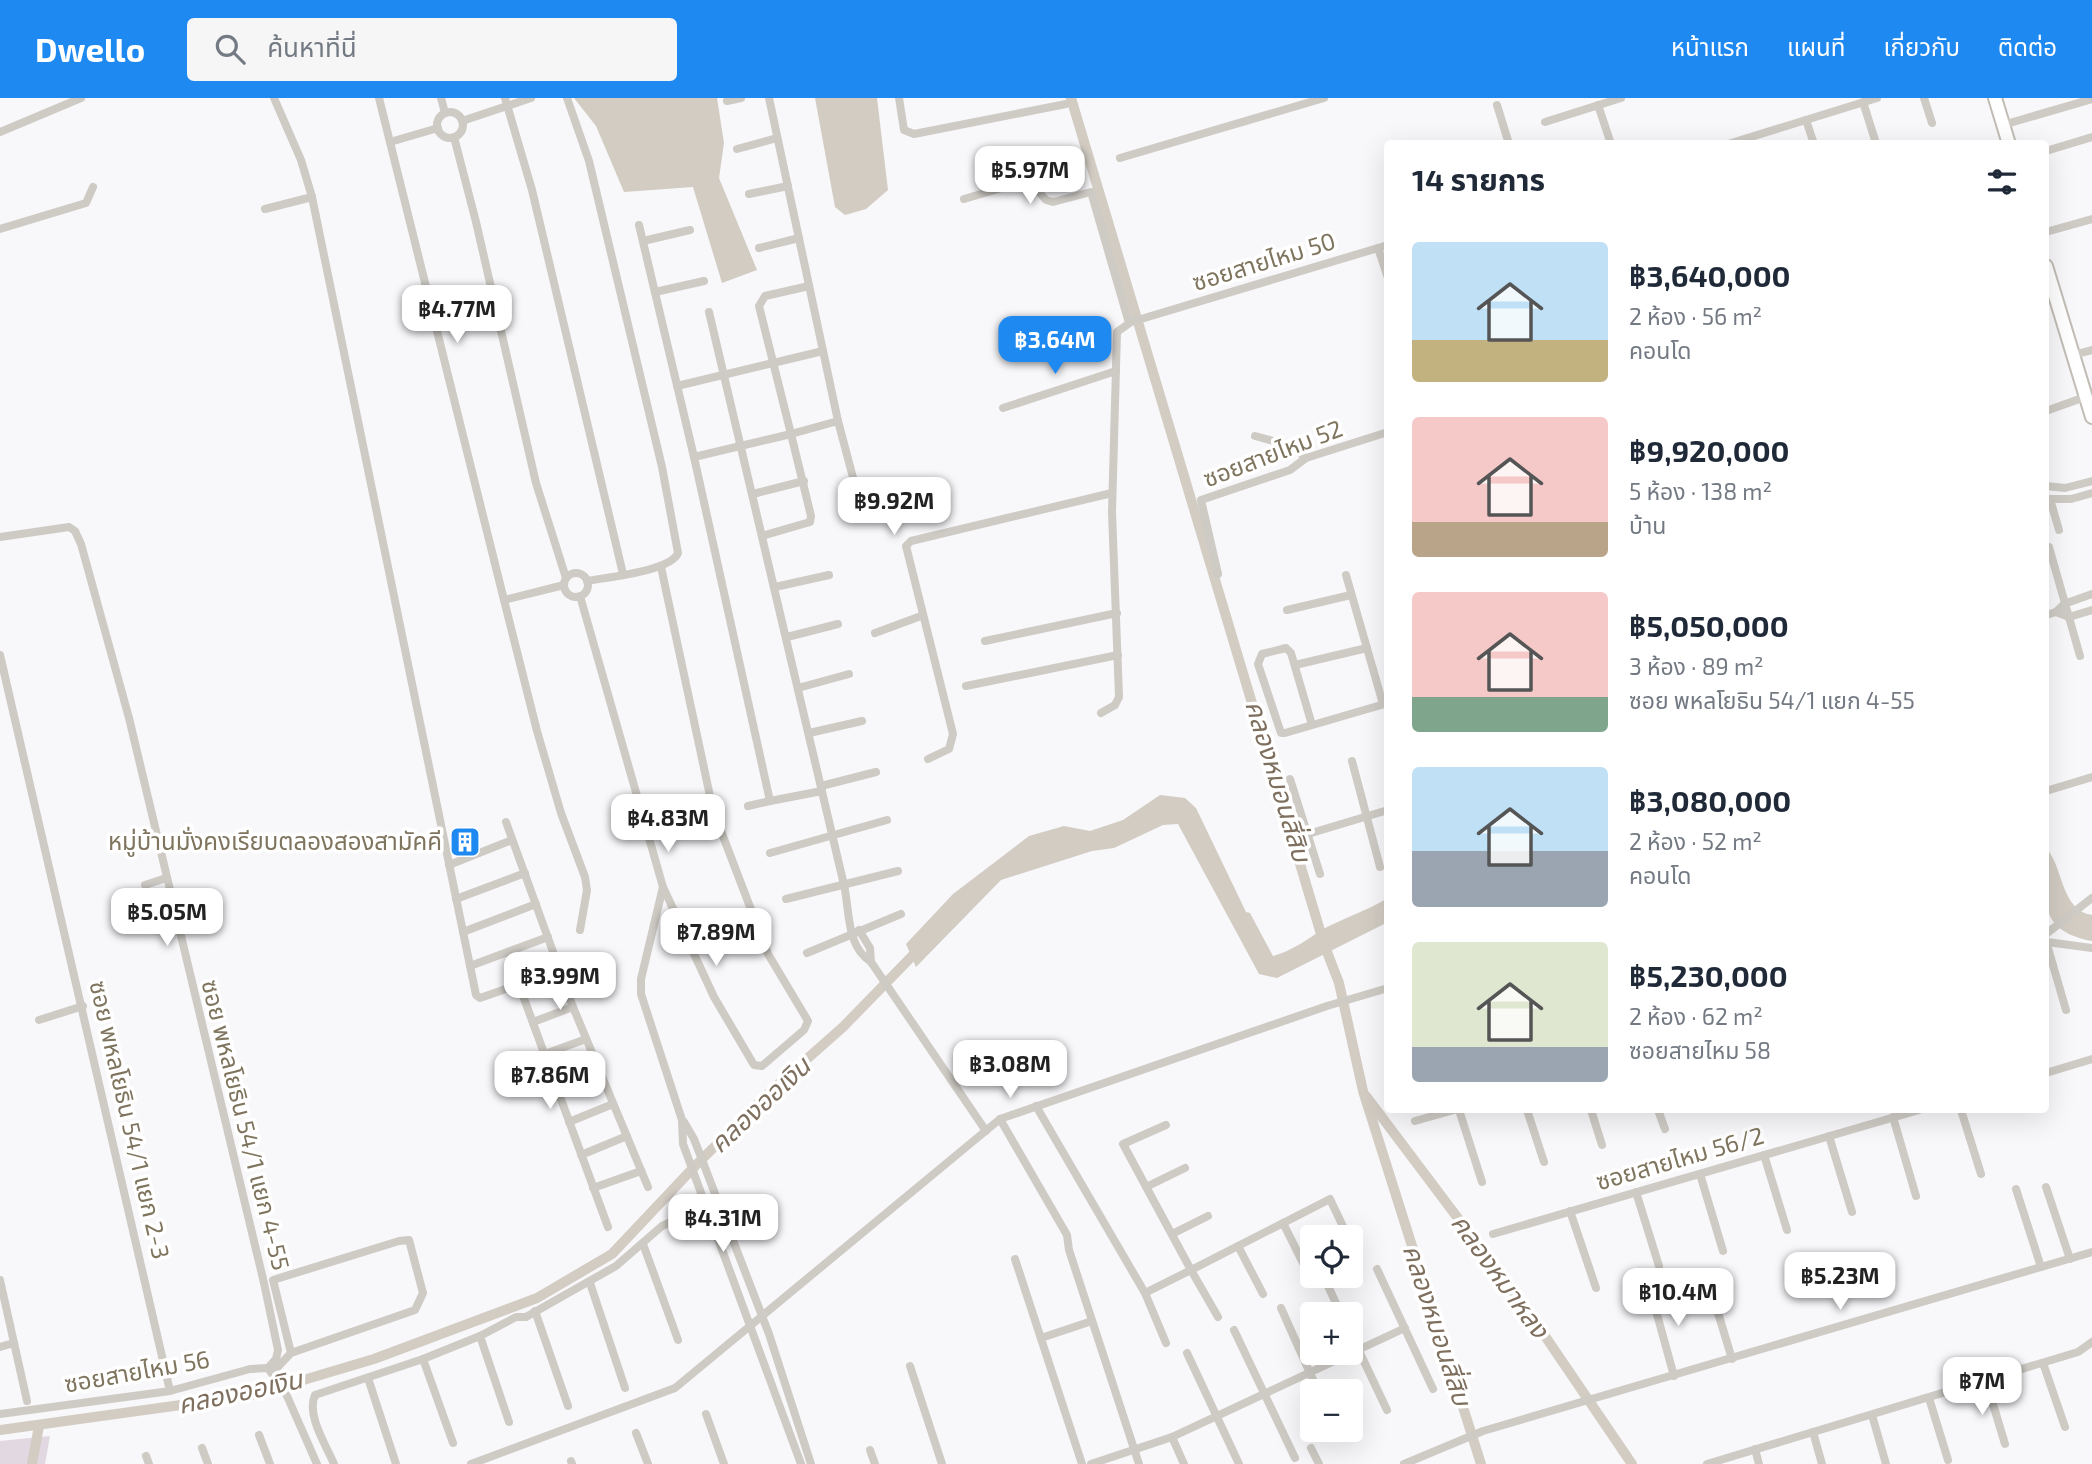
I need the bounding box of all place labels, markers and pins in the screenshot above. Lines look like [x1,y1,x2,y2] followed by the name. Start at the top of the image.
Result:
[973,146,1087,206] pin: ฿5.97M
[400,286,514,345] pin: ฿4.77M
[998,316,1112,376] pin: ฿3.64M
[837,478,951,537] pin: ฿9.92M
[611,794,725,854] pin: ฿4.83M
[448,825,482,859] building icon: หมู่บ้านมั่งคงเรียบตลองสองสามัคคี
[108,826,442,857] place label: หมู่บ้านมั่งคงเรียบตลองสองสามัคคี
[110,888,224,948] pin: ฿5.05M
[659,908,773,968] pin: ฿7.89M
[503,953,617,1012] pin: ฿3.99M
[953,1040,1067,1100] pin: ฿3.08M
[493,1052,607,1111] pin: ฿7.86M
[666,1194,780,1254] pin: ฿4.31M
[1783,1252,1897,1312] pin: ฿5.23M
[1621,1268,1735,1328] pin: ฿10.4M
[1948,1358,2016,1417] pin: ฿7M

